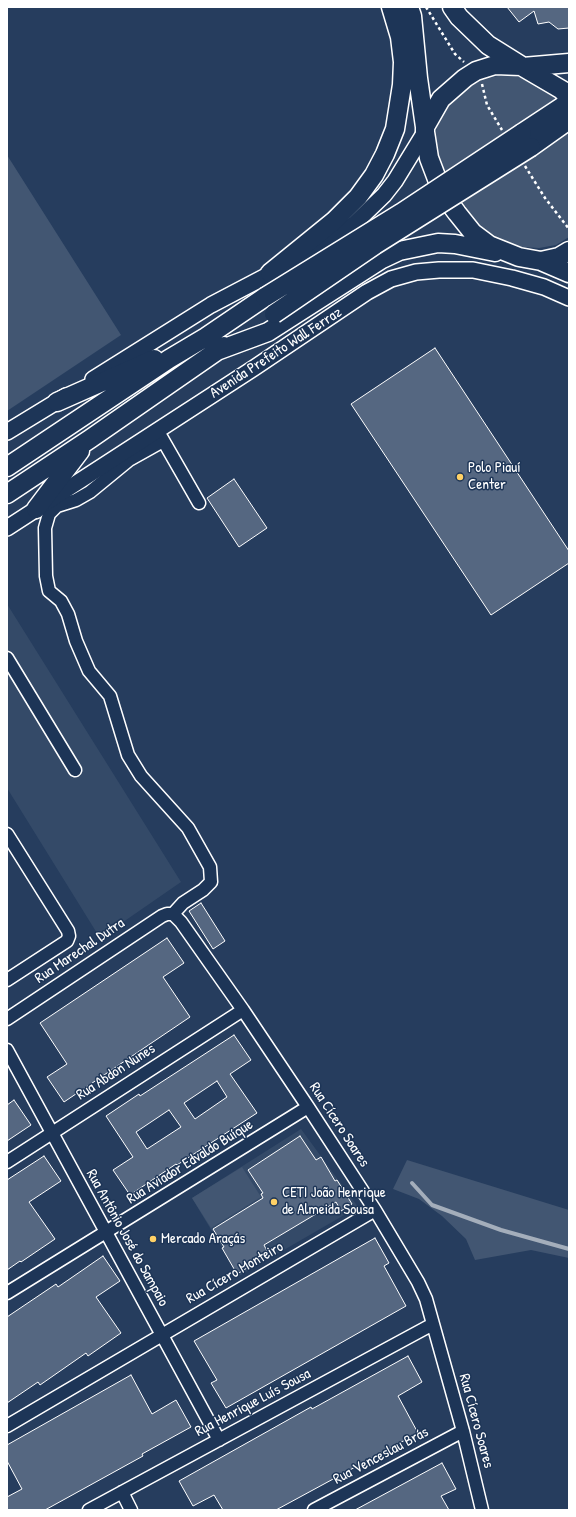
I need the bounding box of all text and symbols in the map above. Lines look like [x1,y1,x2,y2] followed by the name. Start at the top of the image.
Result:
[207,304,345,402] street label: Avenida Prefeito Wall Ferraz
[468,459,521,494] place label: Polo Piauí Center
[455,472,465,482] marker: Polo Piauí Center
[32,914,128,988] street label: Rua Marechal Dutra
[73,1040,159,1104] street label: Rua Abdon Nunes
[305,1079,373,1171] street label: Rua Cícero Soares
[124,1116,256,1208] street label: Rua Aviador Edvaldo Buíque
[82,1166,172,1310] street label: Rua Antônio José do Sampaio
[282,1184,386,1219] place label: CETI João Henrique de Almeida Sousa
[269,1197,279,1207] marker: CETI João Henrique de Almeida Sousa
[161,1230,245,1248] place label: Mercado Araçás
[148,1234,158,1244] marker: Mercado Araçás
[183,1238,287,1308] street label: Rua Cícero Monteiro
[192,1365,314,1441] street label: Rua Henrique Luís Sousa
[455,1372,497,1470] street label: Rua Cícero Soares
[330,1423,432,1489] street label: Rua Venceslau Brás

